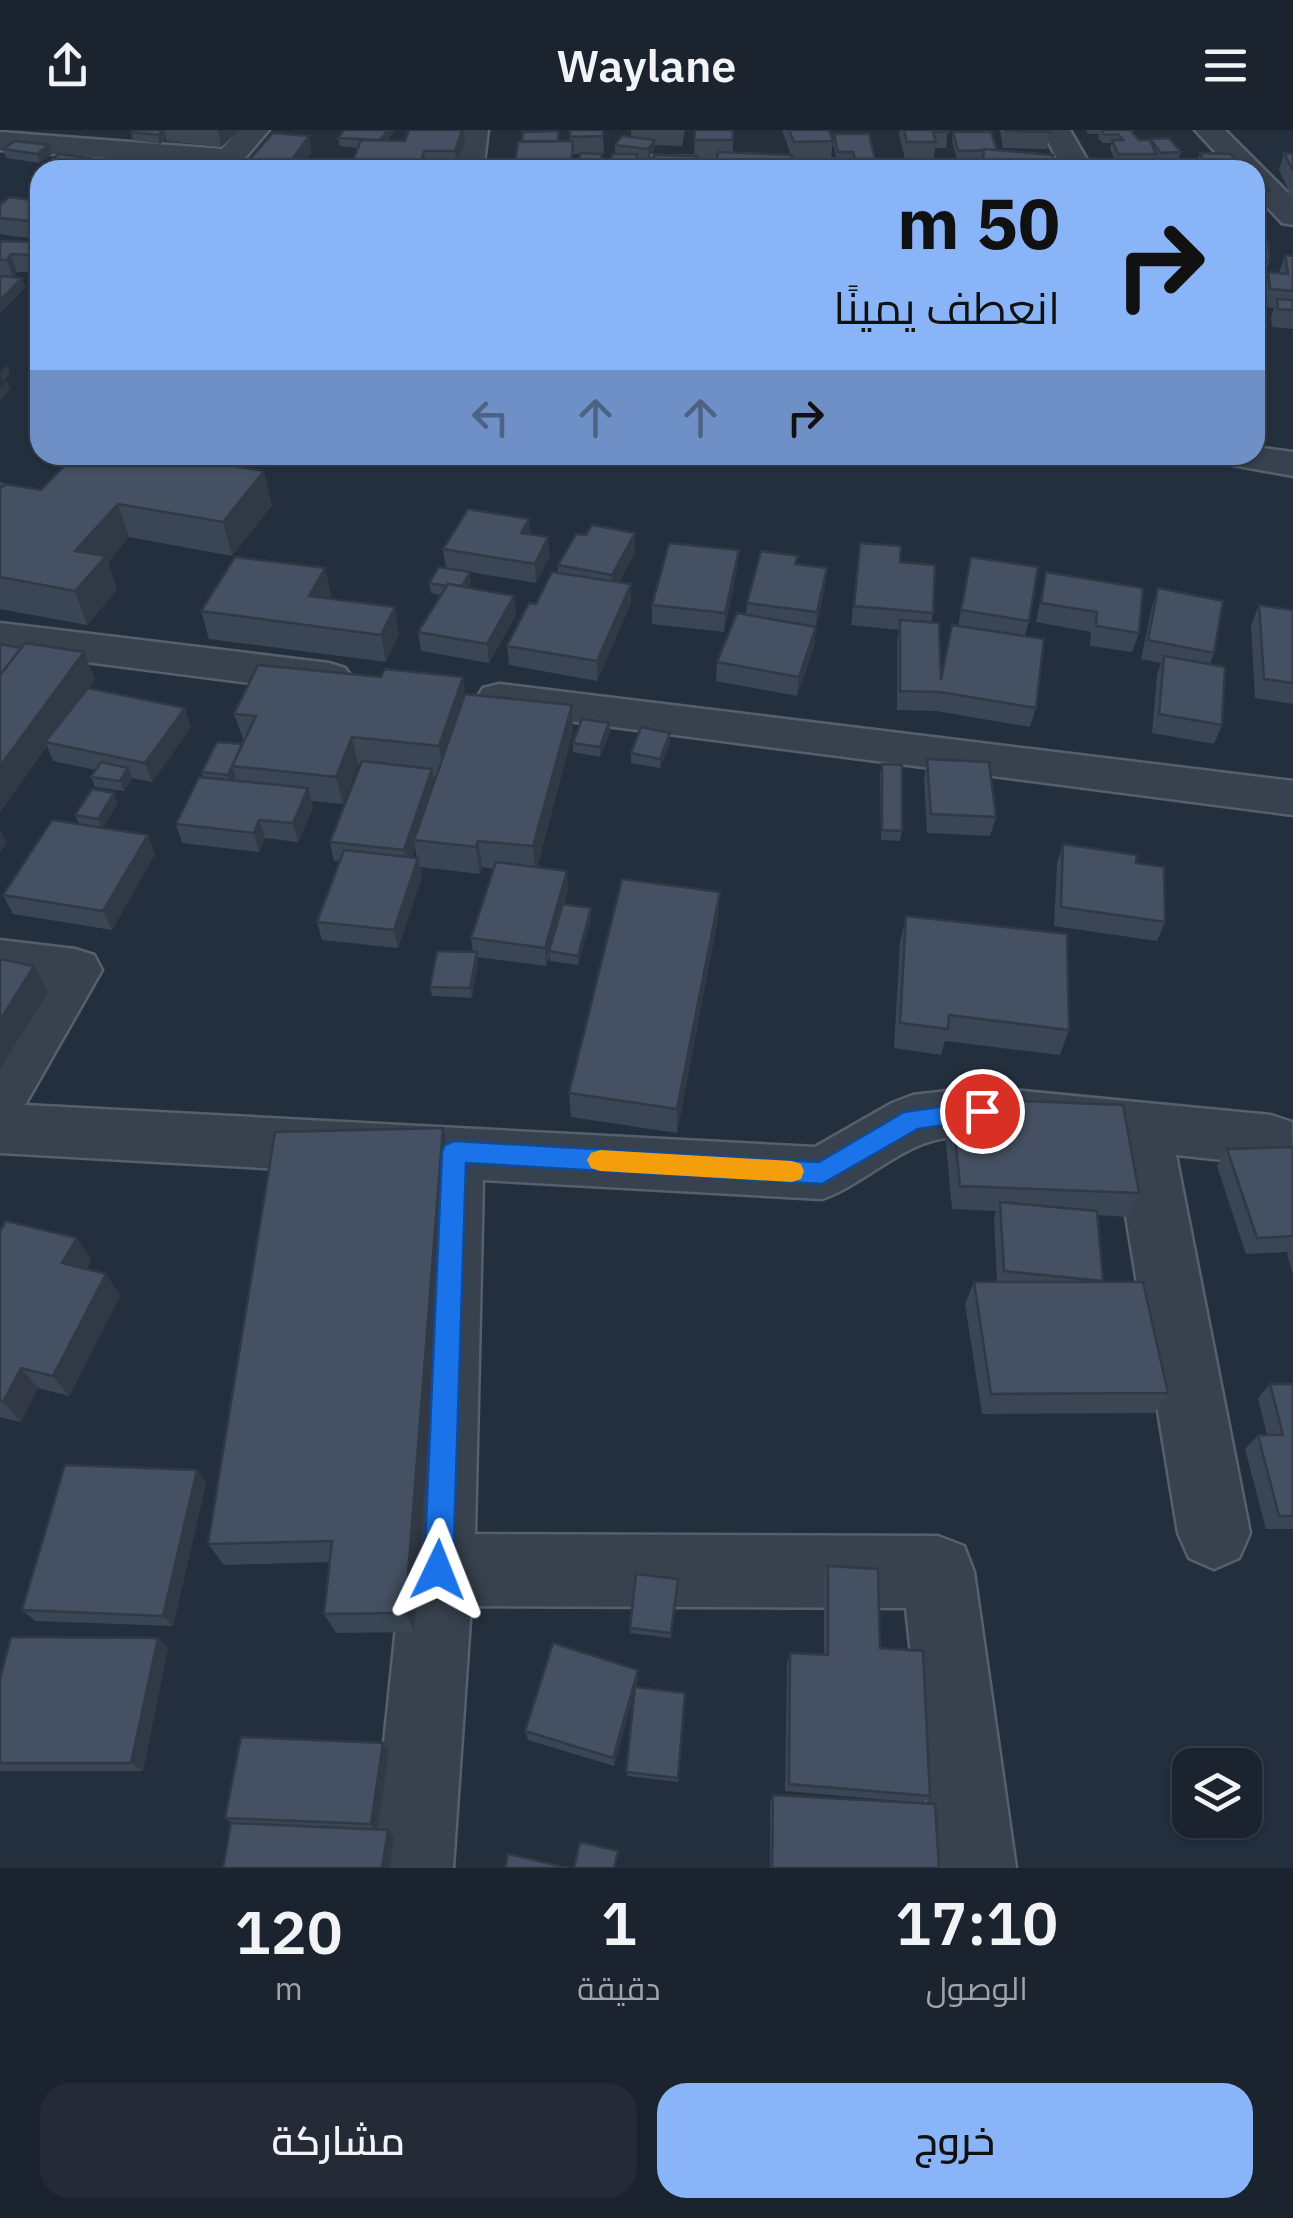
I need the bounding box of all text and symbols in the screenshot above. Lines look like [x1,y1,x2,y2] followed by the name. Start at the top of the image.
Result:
[557,36,736,94] text: Waylane
[40,38,95,93] icon: share
[1198,38,1253,93] icon: menu
[897,177,1060,268] text: 50 m
[1095,200,1225,330] icon: right
[833,278,1060,336] text: انعطف يمينًا
[463,390,518,445] icon: left
[568,390,623,445] icon: ahead
[673,390,728,445] icon: ahead
[778,390,833,445] icon: right
[940,1069,1025,1154] pin
[955,1084,1010,1139] icon: arrive
[386,1518,490,1622] position arrow
[1172,1748,1262,1838] map controls
[1172,1748,1262,1838] button: layers
[601,1883,637,1962] text: 1
[895,1883,1058,1962] text: 17:10
[235,1892,343,1971] text: 120
[275,1967,303,2009] text: m
[577,1967,661,2009] text: دقيقة
[926,1967,1028,2009] text: الوصول
[40,2083,637,2198] button: مشاركة
[657,2083,1253,2198] button: خروج

